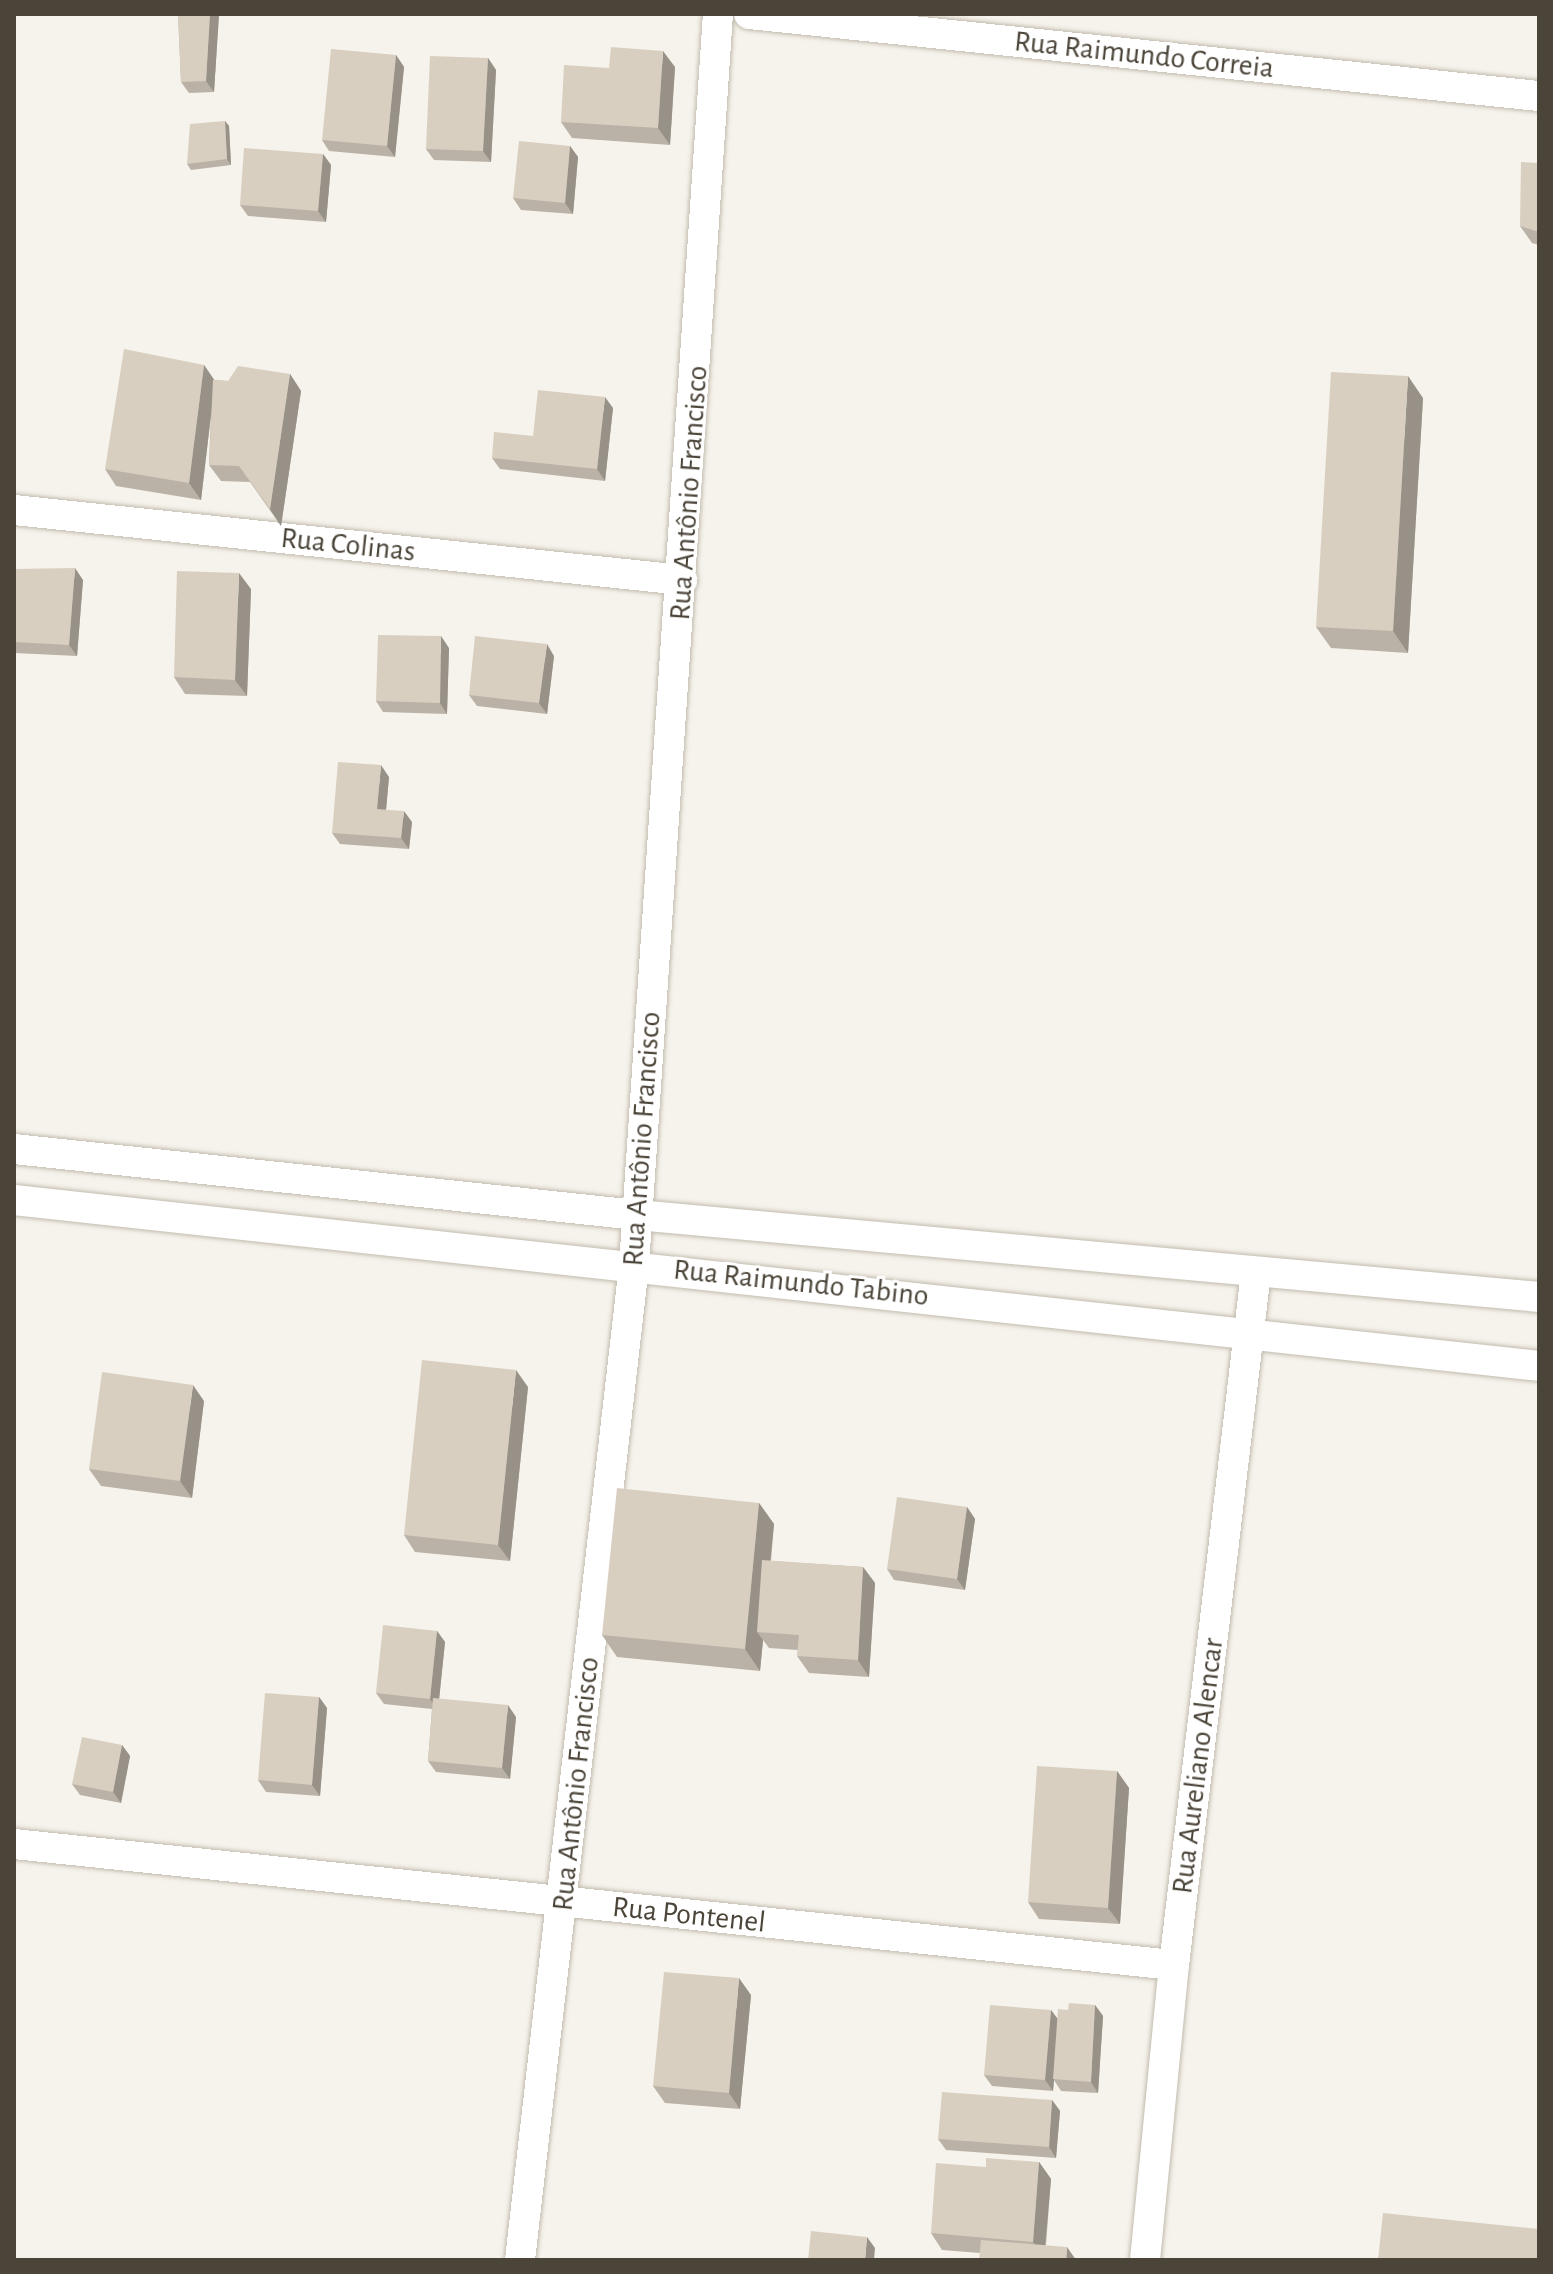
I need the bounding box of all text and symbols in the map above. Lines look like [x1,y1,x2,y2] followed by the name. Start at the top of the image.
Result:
[1012,23,1276,87] street label: Rua Raimundo Correia
[662,364,716,622] street label: Rua Antônio Francisco
[279,520,417,570] street label: Rua Colinas
[615,1010,669,1268] street label: Rua Antônio Francisco
[672,1252,930,1314] street label: Rua Raimundo Tabino
[1164,1636,1232,1896] street label: Rua Aureliano Alencar
[545,1655,607,1913] street label: Rua Antônio Francisco
[610,1889,768,1941] street label: Rua Pontenel

